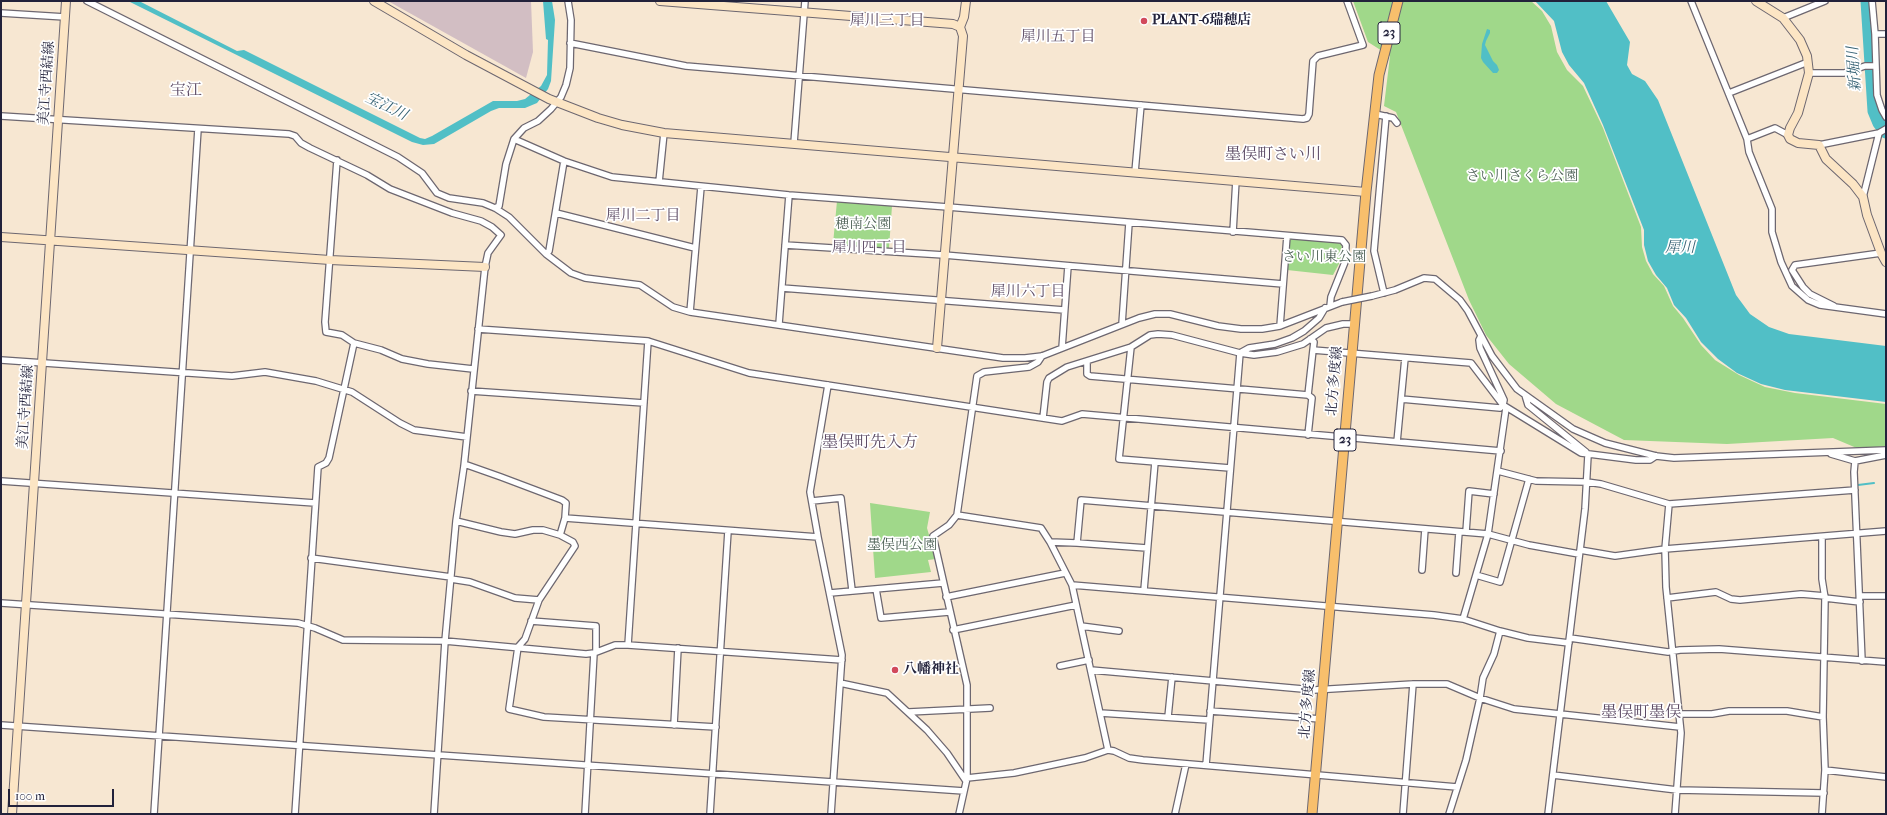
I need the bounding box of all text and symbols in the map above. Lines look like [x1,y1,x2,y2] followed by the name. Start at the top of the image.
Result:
[850,12,924,30] district label: 犀川三丁目
[1152,13,1251,29] place label: PLANT-6瑞穂店
[1139,16,1149,26] marker: PLANT-6瑞穂店
[1378,22,1400,44] road number: 23
[1021,28,1095,46] district label: 犀川五丁目
[36,41,58,125] street label: 美江寺西結線
[1844,46,1866,92] water label: 新堀川
[170,81,202,101] district label: 宝江
[362,89,410,125] water label: 宝江川
[1225,145,1321,165] district label: 墨俣町さい川
[1466,169,1578,185] park label: さい川さくら公園
[606,207,680,225] district label: 犀川二丁目
[835,217,891,233] park label: 穂南公園
[832,239,906,257] district label: 犀川四丁目
[1665,239,1695,257] water label: 犀川
[1282,250,1366,266] park label: さい川東公園
[991,283,1065,301] district label: 犀川六丁目
[1324,345,1346,417] street label: 北方多度線
[15,365,37,449] street label: 美江寺西結線
[1334,429,1356,451] road number: 23
[822,433,918,453] district label: 墨俣町先入方
[867,538,937,554] park label: 墨俣西公園
[903,662,959,678] place label: 八幡神社
[890,665,900,675] marker: 八幡神社
[1297,668,1319,740] street label: 北方多度線
[1601,703,1681,723] district label: 墨俣町墨俣
[10,781,116,807] scale bar
[15,789,45,803] text: 100 m

